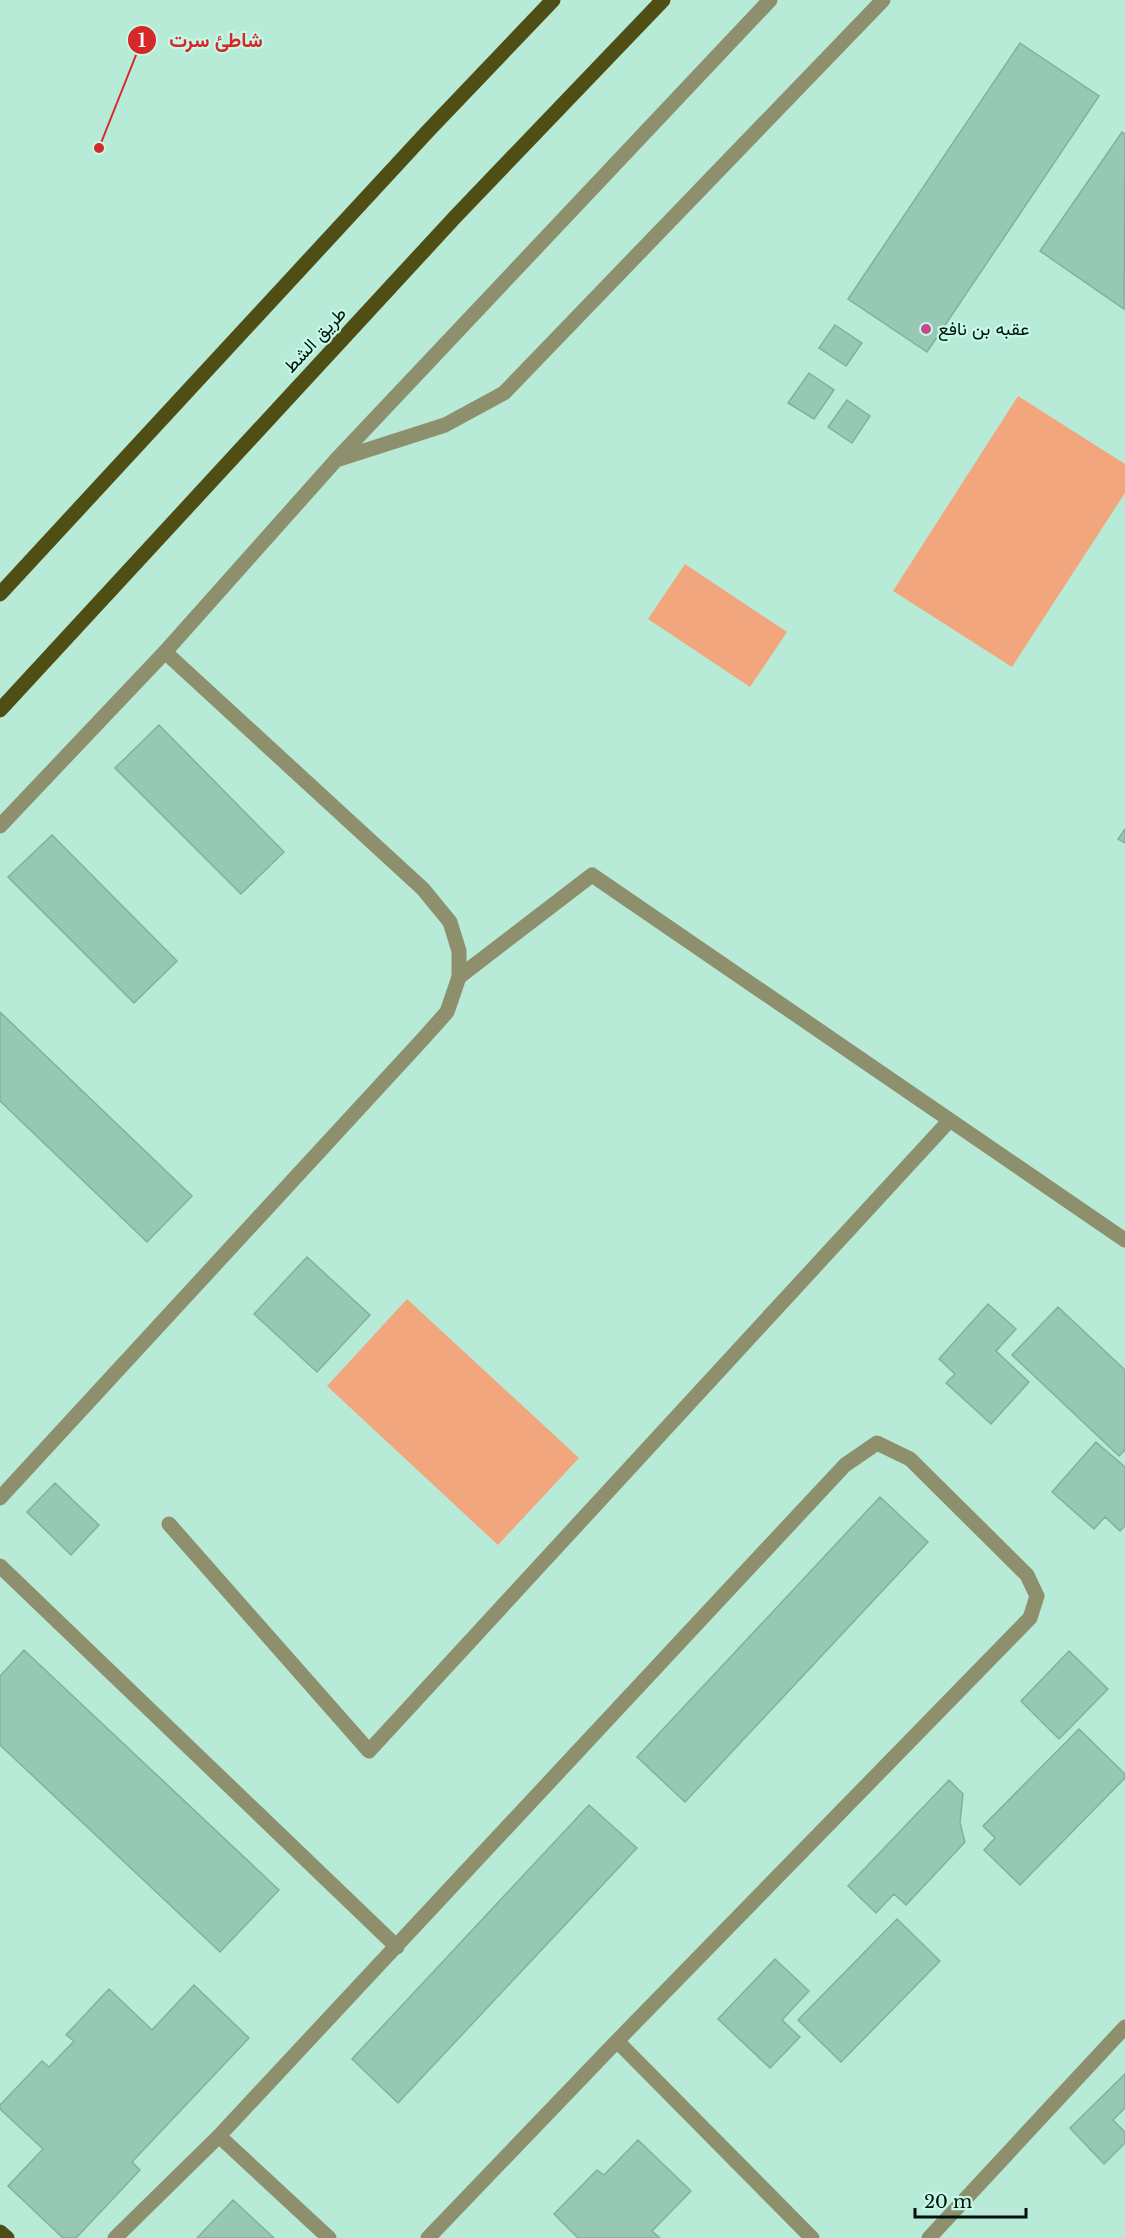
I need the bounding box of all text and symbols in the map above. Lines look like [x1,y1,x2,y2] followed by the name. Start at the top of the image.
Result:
[127,21,274,59] callout: شاطئ سرت
[169,28,263,53] text: شاطئ سرت
[138,30,146,52] text: 1
[279,303,351,377] street label: طريق الشط
[938,318,1029,341] place label: عقبه بن نافع
[919,322,933,336] marker: عقبه بن نافع
[915,2181,1026,2219] scale bar
[924,2191,972,2213] text: 20 m

